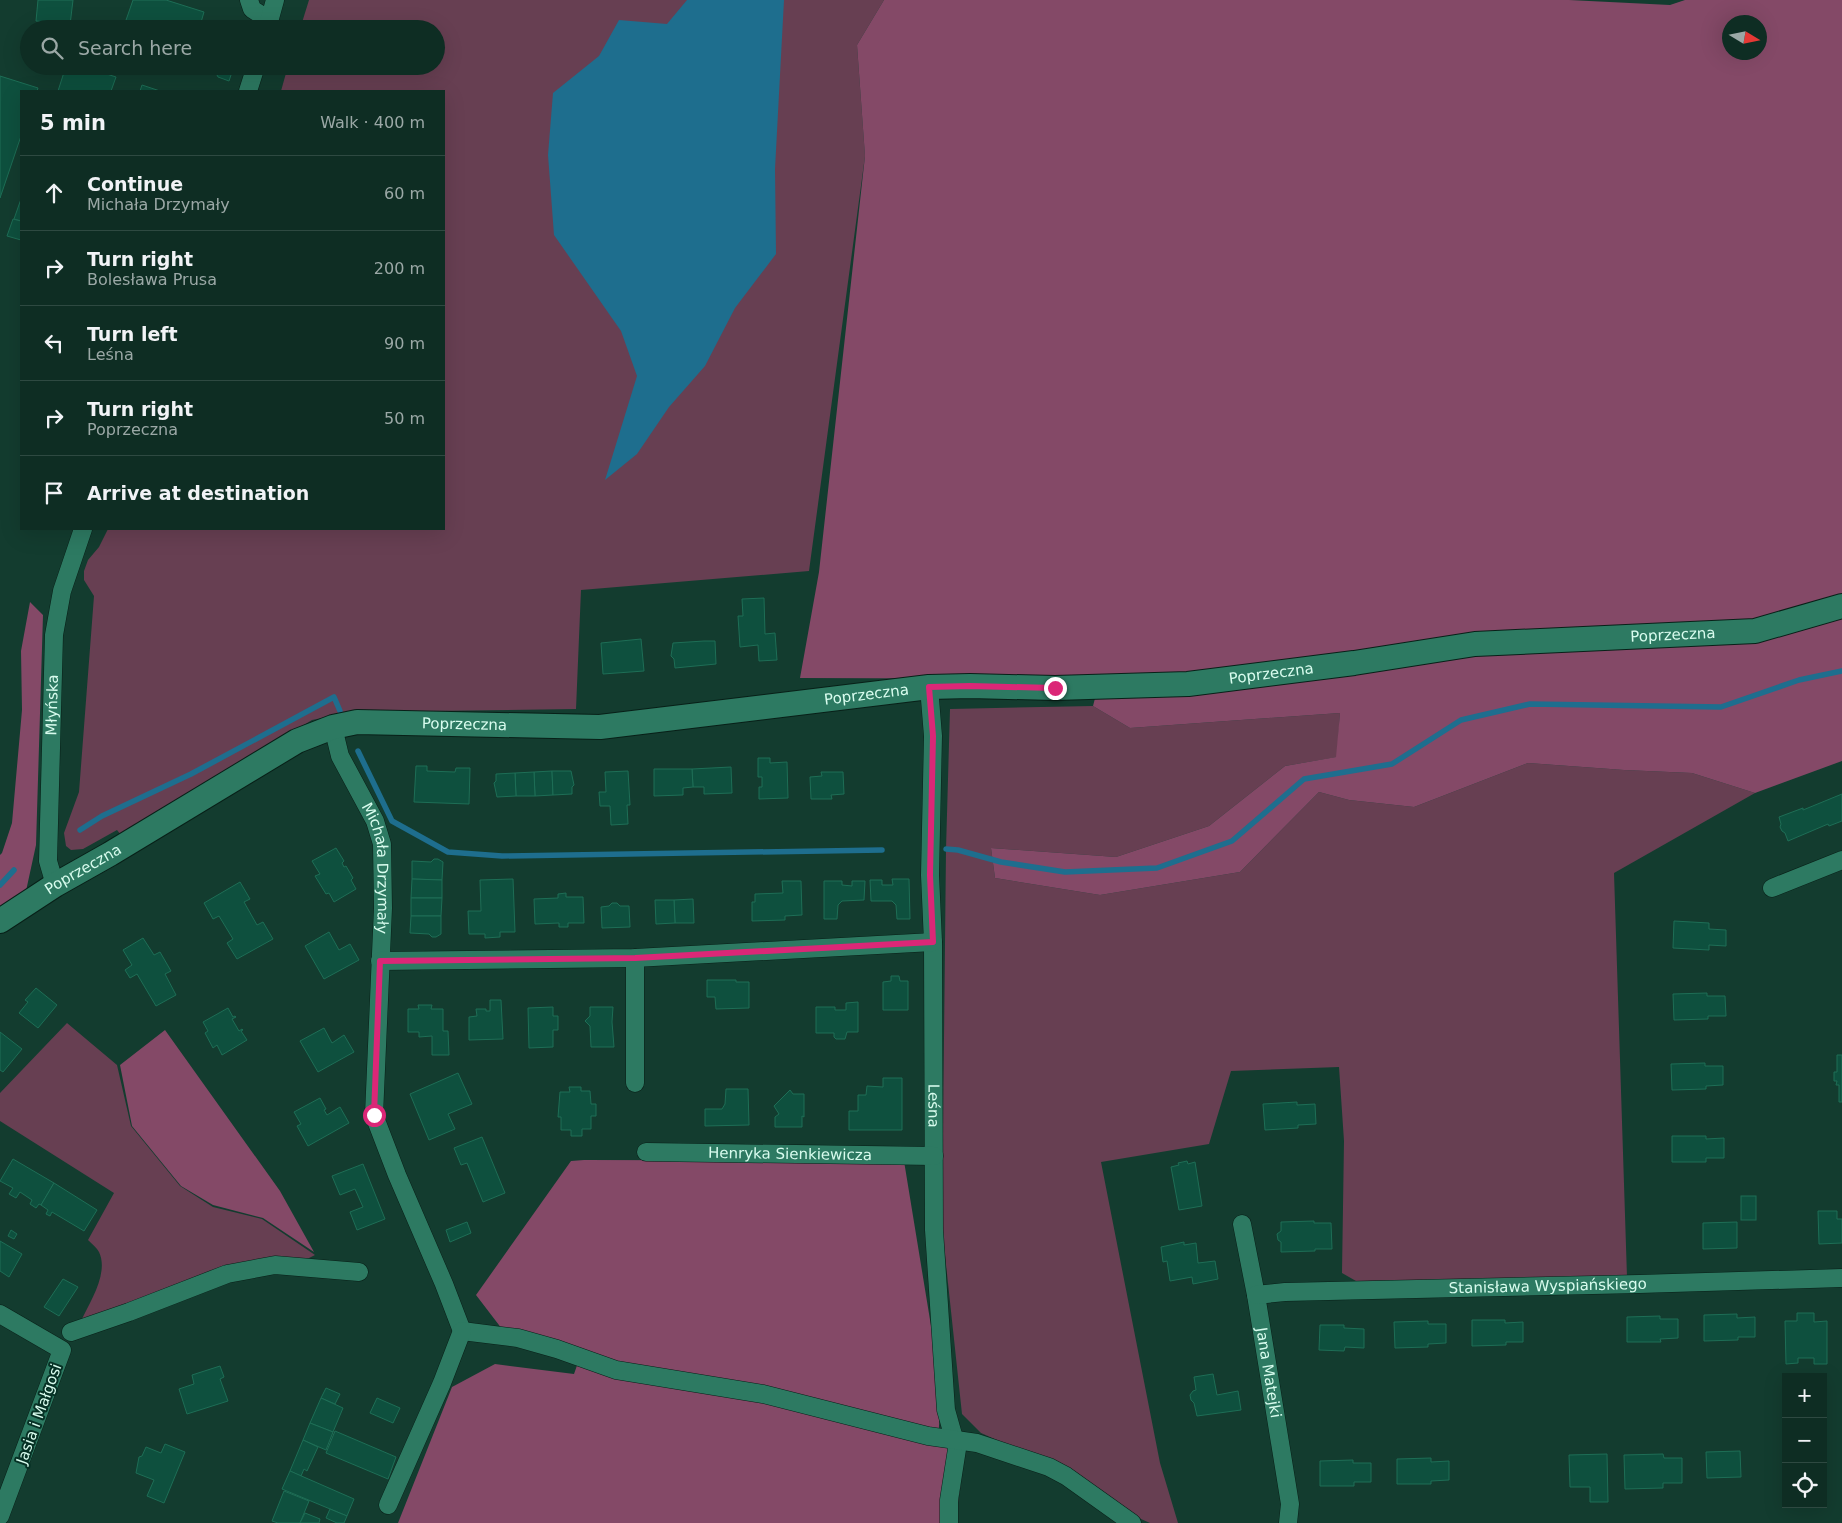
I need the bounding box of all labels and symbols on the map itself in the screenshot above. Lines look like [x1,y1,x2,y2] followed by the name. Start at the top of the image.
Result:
[1722,15,1767,60] north arrow
[1630,624,1716,646] street label: Poprzeczna
[1228,659,1315,688] street label: Poprzeczna
[42,674,62,736] street label: Młyńska
[1044,677,1067,700] route end
[823,681,910,709] street label: Poprzeczna
[422,714,507,734] street label: Poprzeczna
[358,800,392,935] street label: Michała Drzymały
[41,840,125,898] street label: Poprzeczna
[924,1084,943,1128] street label: Leśna
[363,1104,386,1127] route start
[708,1144,872,1164] street label: Henryka Sienkiewicza
[1448,1275,1647,1297] street label: Stanisława Wyspiańskiego
[1252,1325,1285,1419] street label: Jana Matejki
[12,1361,66,1468] street label: Jasia i Małgosi

